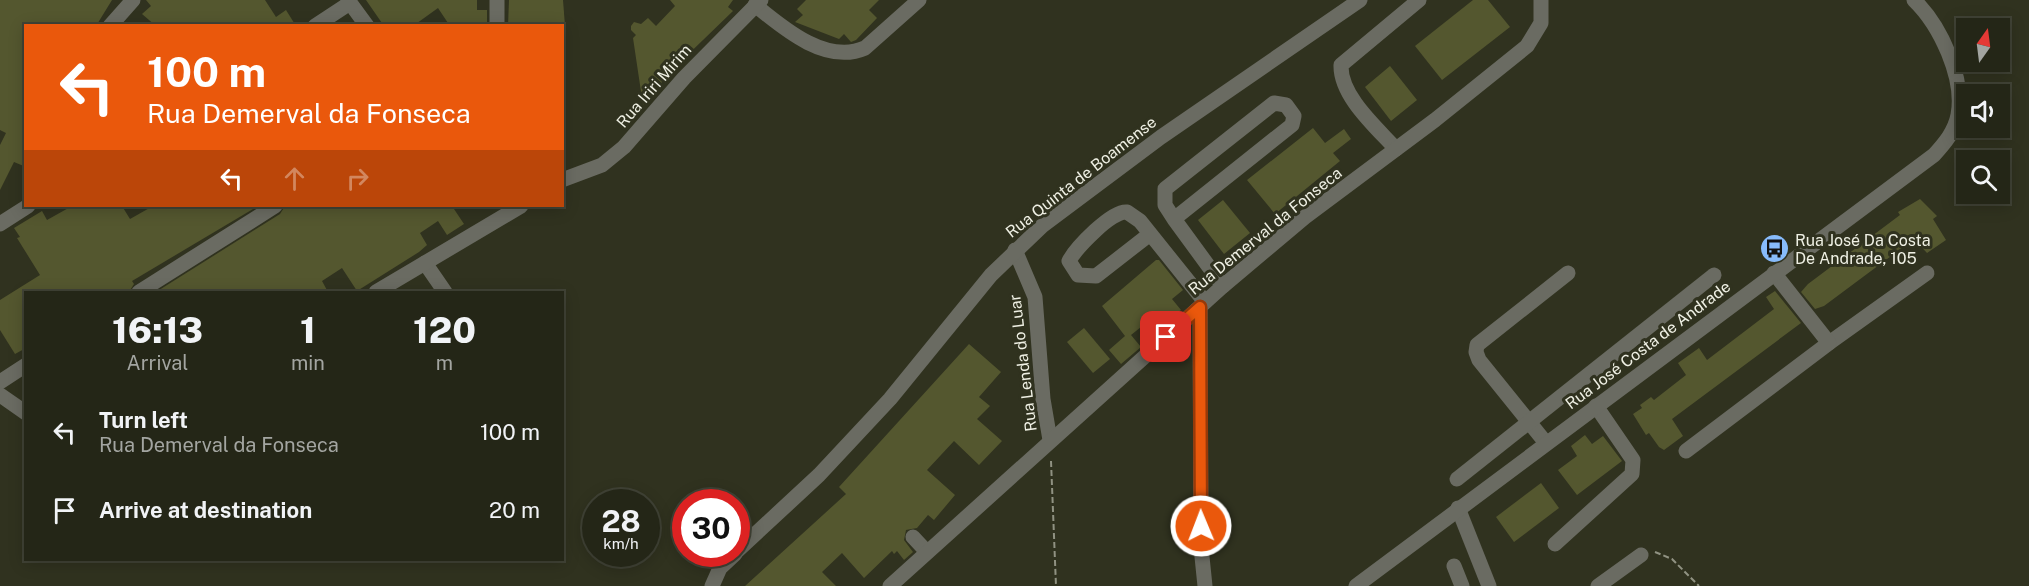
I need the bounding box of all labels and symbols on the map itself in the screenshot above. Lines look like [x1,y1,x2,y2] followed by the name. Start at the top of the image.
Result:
[1956,18,2010,72] north arrow
[613,40,695,132] street label: Rua Iriri Mirim
[1002,112,1160,242] street label: Rua Quinta de Boamense
[1184,163,1346,299] street label: Rua Demerval da Fonseca
[1795,231,1931,268] place label: Rua José Da Costa De Andrade, 105
[1758,233,1790,265] bus stop icon: Rua José Da Costa De Andrade, 105
[1562,277,1734,413] street label: Rua José Costa de Andrade
[1005,293,1041,433] street label: Rua Lenda do Luar
[1140,311,1191,362] pin
[672,489,750,567] speed limit sign: 30
[1169,494,1233,558] position arrow

